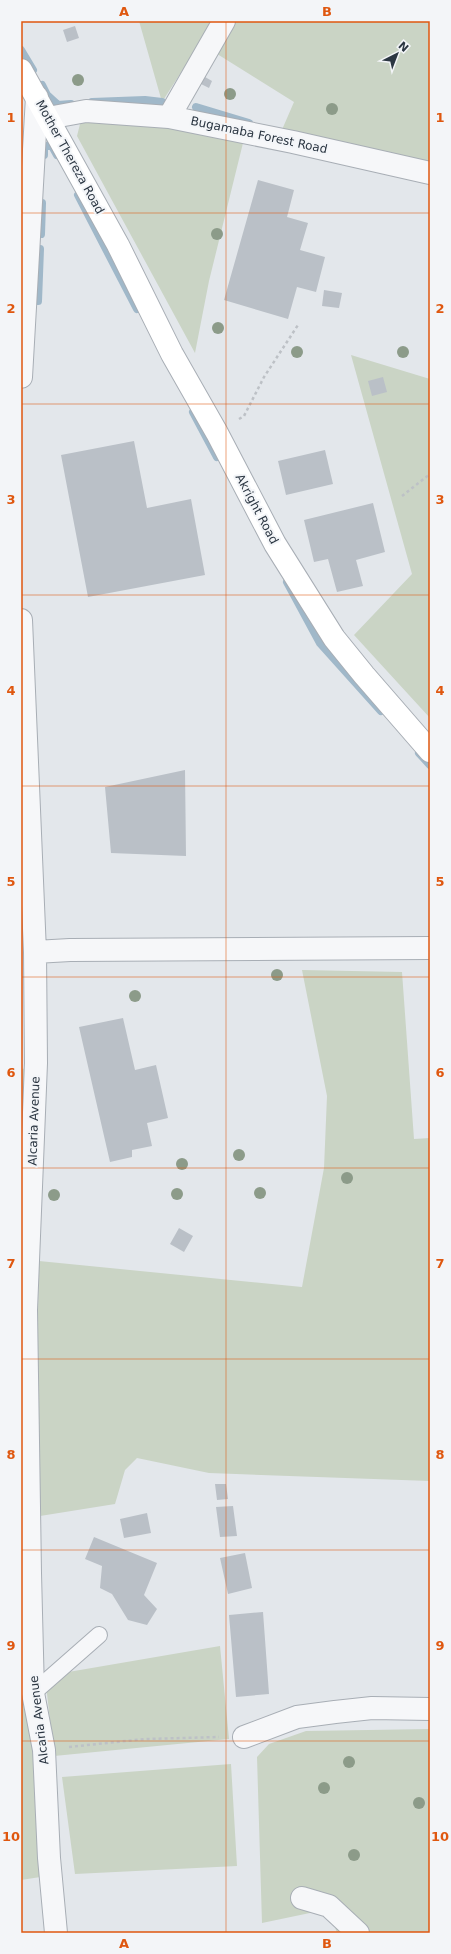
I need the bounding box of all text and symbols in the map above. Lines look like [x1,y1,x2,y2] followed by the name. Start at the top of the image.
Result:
[119,4,129,19] text: A
[322,4,332,19] text: B
[377,34,417,74] north arrow
[396,39,411,55] text: N
[33,98,107,216] street label: Mother Thereza Road
[6,110,16,125] text: 1
[435,110,445,125] text: 1
[189,114,329,156] street label: Bugamaba Forest Road
[6,301,16,316] text: 2
[435,301,445,316] text: 2
[233,472,281,546] street label: Akright Road
[6,492,16,507] text: 3
[435,492,445,507] text: 3
[6,683,16,698] text: 4
[435,683,445,698] text: 4
[6,874,16,889] text: 5
[435,874,445,889] text: 5
[6,1065,16,1080] text: 6
[435,1065,445,1080] text: 6
[25,1076,43,1166] street label: Alcaria Avenue
[6,1256,16,1271] text: 7
[435,1256,445,1271] text: 7
[6,1447,16,1462] text: 8
[435,1447,445,1462] text: 8
[6,1638,16,1653] text: 9
[435,1638,445,1653] text: 9
[27,1675,51,1765] street label: Alcaria Avenue
[2,1829,20,1844] text: 10
[431,1829,449,1844] text: 10
[119,1936,129,1951] text: A
[322,1936,332,1951] text: B

